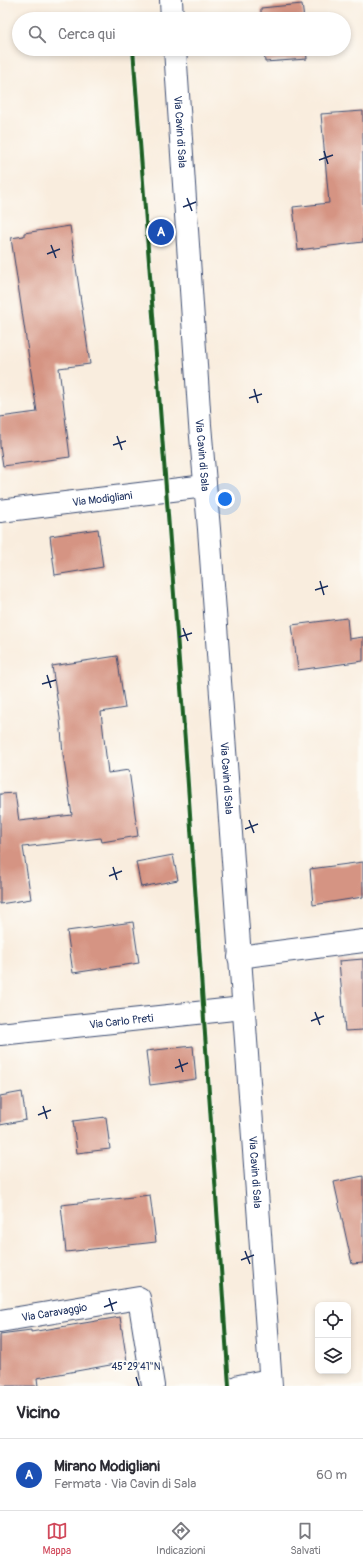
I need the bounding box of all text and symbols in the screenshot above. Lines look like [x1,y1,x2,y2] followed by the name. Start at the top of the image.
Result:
[12,12,351,56] search box
[26,23,48,45] icon: search
[58,25,115,44] text: Cerca qui
[172,95,189,168] street label: Via Cavin di Sala
[148,217,174,247] pin: A
[193,419,212,492] street label: Via Cavin di Sala
[71,488,133,509] street label: Via Modigliani
[215,489,235,509] your location
[218,742,236,815] street label: Via Cavin di Sala
[89,1011,154,1031] street label: Via Carlo Preti
[246,1135,265,1209] street label: Via Cavin di Sala
[21,1300,88,1324] street label: Via Caravaggio
[315,1302,351,1374] map controls
[315,1302,351,1338] button: locate
[315,1338,351,1374] button: layers
[112,1361,161,1373] text: 45°29'41"N
[16,1402,60,1423] text: Vicino
[54,1457,160,1476] text: Mirano Modigliani
[25,1467,33,1483] text: A
[316,1467,347,1483] text: 60 m
[54,1476,196,1492] text: Fermata · Via Cavin di Sala
[43,1520,71,1557] tab: Mappa
[156,1520,205,1557] tab: Indicazioni
[290,1520,320,1557] tab: Salvati

